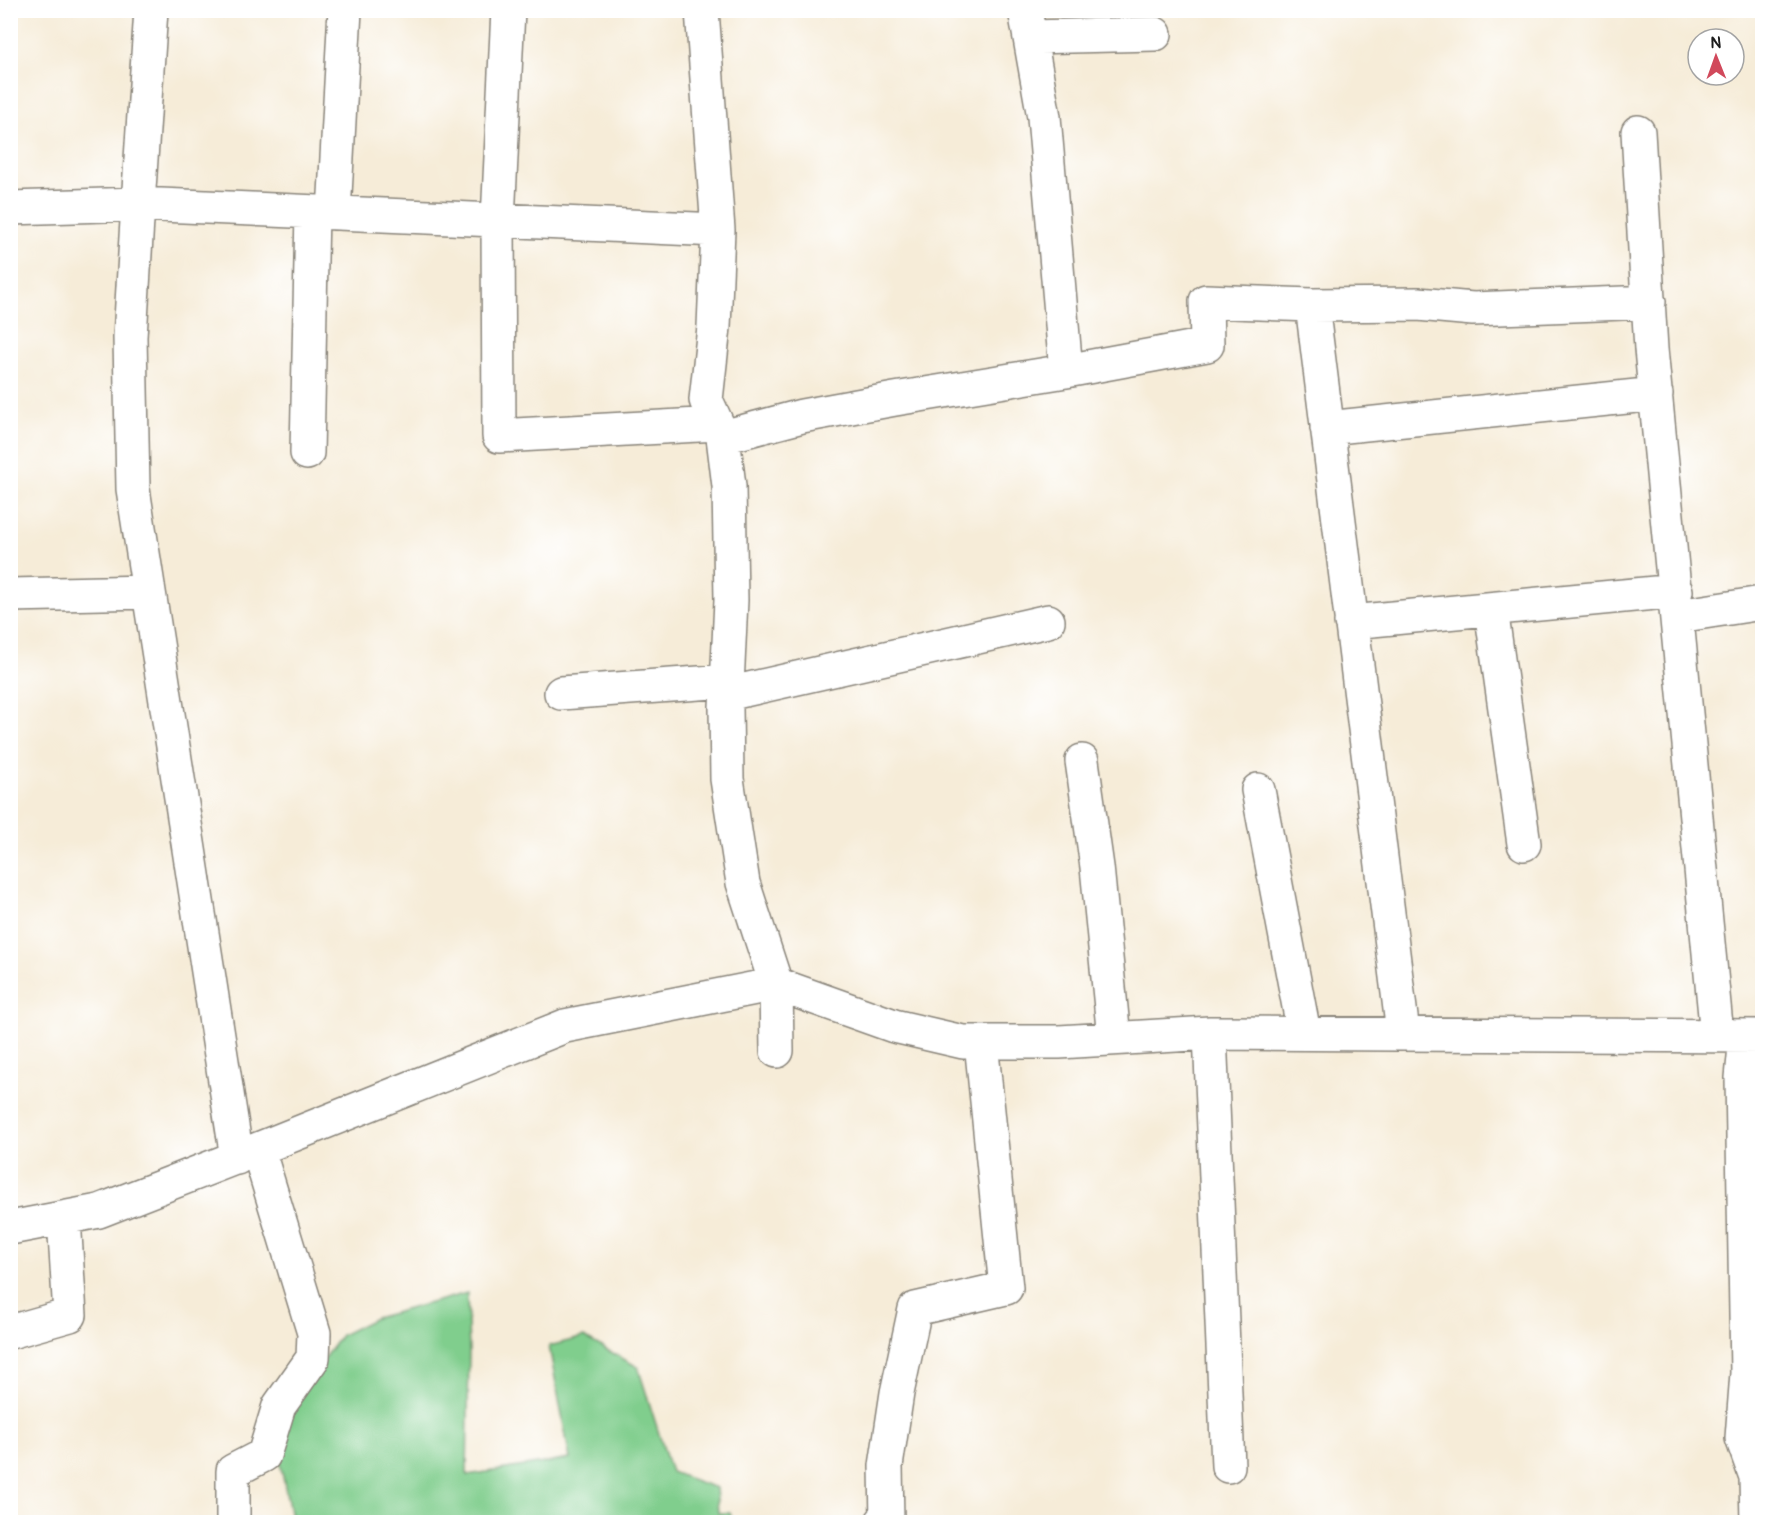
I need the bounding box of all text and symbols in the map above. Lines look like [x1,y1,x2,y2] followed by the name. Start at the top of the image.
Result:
[1686,27,1746,87] north arrow
[1710,33,1722,53] text: N

